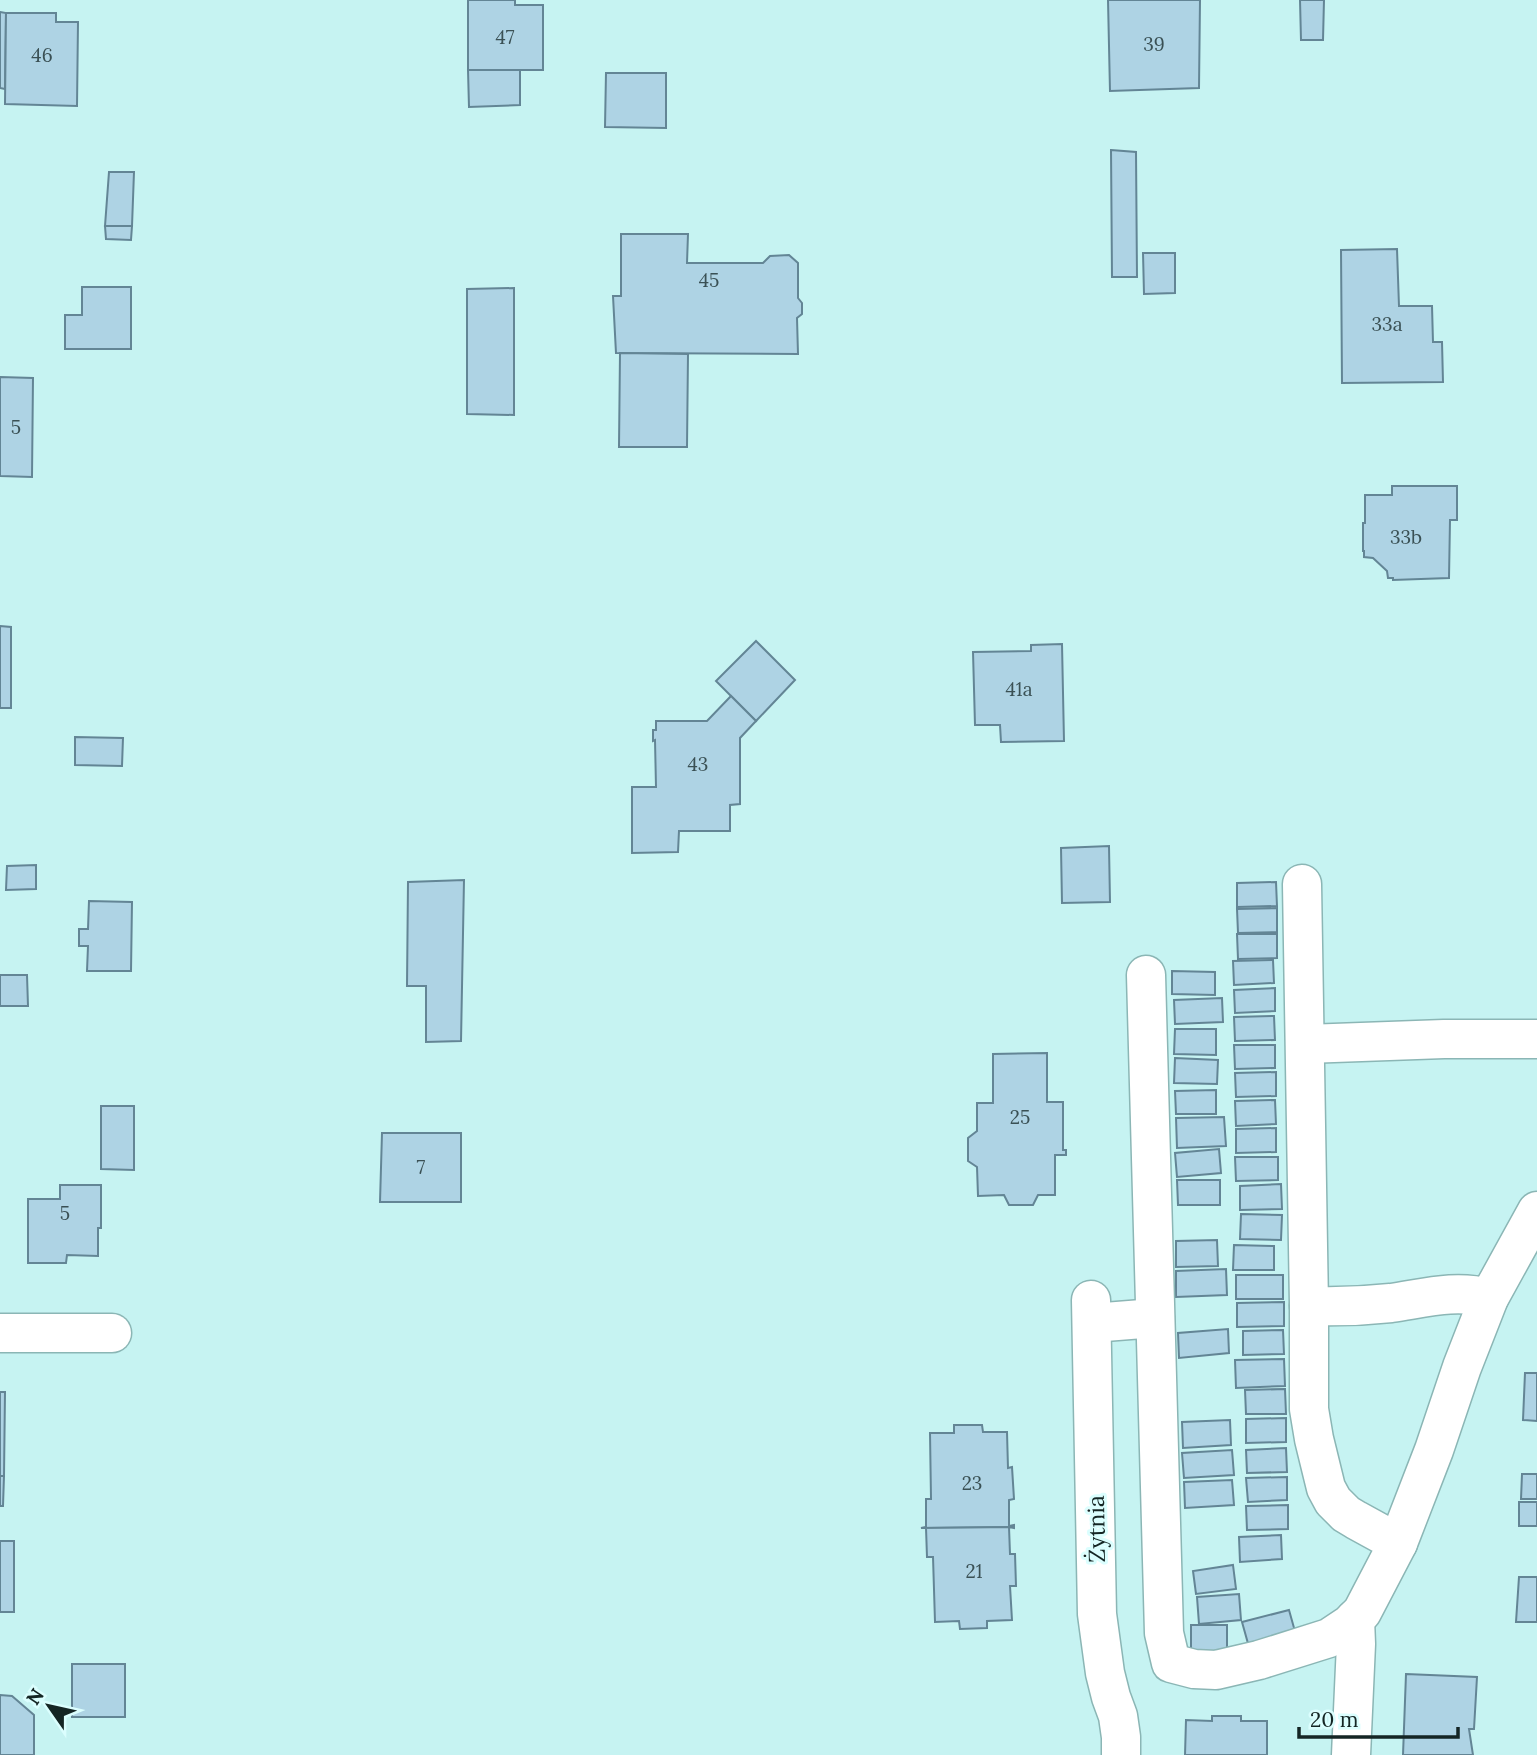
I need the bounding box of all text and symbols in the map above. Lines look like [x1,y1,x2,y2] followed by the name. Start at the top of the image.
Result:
[495,25,515,49] house number: 47
[1143,32,1165,56] house number: 39
[31,43,53,67] house number: 46
[699,268,719,292] house number: 45
[1372,312,1403,336] house number: 33a
[11,415,21,439] house number: 5
[1390,525,1422,549] house number: 33b
[1005,677,1033,701] house number: 41a
[688,752,708,776] house number: 43
[1010,1105,1030,1129] house number: 25
[417,1155,426,1179] house number: 7
[60,1201,70,1225] house number: 5
[962,1471,982,1495] house number: 23
[1081,1495,1111,1563] street label: Żytnia
[965,1559,983,1583] house number: 21
[14,1671,84,1741] north arrow
[21,1683,49,1709] text: N
[1299,1696,1458,1740] scale bar
[1310,1706,1359,1733] text: 20 m

